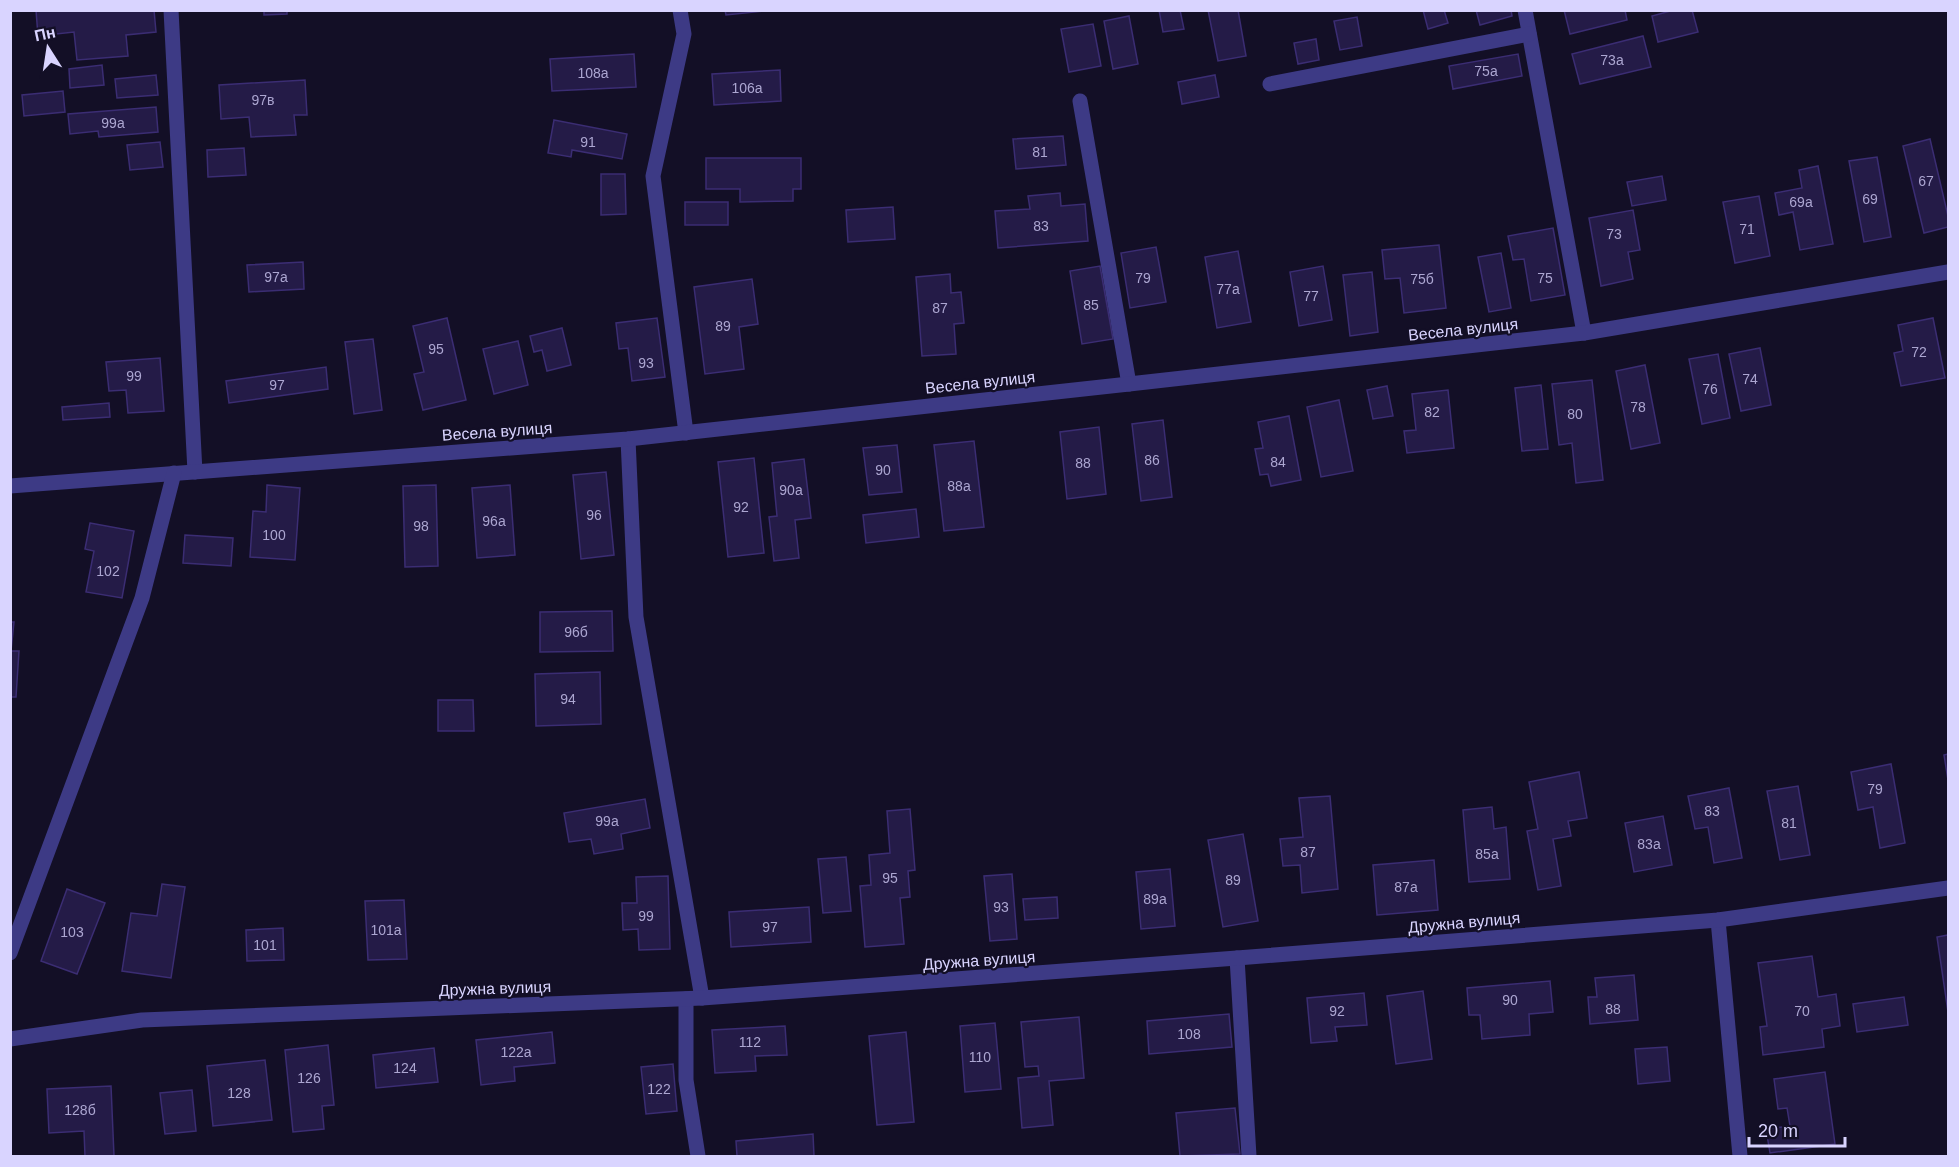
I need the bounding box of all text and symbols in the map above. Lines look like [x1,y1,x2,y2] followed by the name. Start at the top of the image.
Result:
[18,18,78,78] north arrow
[33,23,57,44] text: Пн
[1600,52,1624,68] house number: 73а
[1474,63,1498,79] house number: 75а
[577,65,609,81] house number: 108а
[731,80,763,96] house number: 106а
[251,92,275,108] house number: 97в
[101,115,125,131] house number: 99а
[580,134,596,150] house number: 91
[1032,144,1048,160] house number: 81
[1918,173,1934,189] house number: 67
[1862,191,1878,207] house number: 69
[1789,194,1813,210] house number: 69а
[1033,218,1049,234] house number: 83
[1739,221,1755,237] house number: 71
[1606,226,1622,242] house number: 73
[264,269,288,285] house number: 97а
[1135,270,1151,286] house number: 79
[1537,270,1553,286] house number: 75
[1410,271,1434,287] house number: 75б
[1216,281,1240,297] house number: 77а
[1303,288,1319,304] house number: 77
[1083,297,1099,313] house number: 85
[932,300,948,316] house number: 87
[1407,315,1519,344] street label: Весела вулиця
[715,318,731,334] house number: 89
[428,341,444,357] house number: 95
[1911,344,1927,360] house number: 72
[638,355,654,371] house number: 93
[126,368,142,384] house number: 99
[924,368,1036,397] street label: Весела вулиця
[1742,371,1758,387] house number: 74
[269,377,285,393] house number: 97
[1702,381,1718,397] house number: 76
[1630,399,1646,415] house number: 78
[1424,404,1440,420] house number: 82
[1567,406,1583,422] house number: 80
[441,419,553,444] street label: Весела вулиця
[1144,452,1160,468] house number: 86
[1270,454,1286,470] house number: 84
[1075,455,1091,471] house number: 88
[875,462,891,478] house number: 90
[947,478,971,494] house number: 88а
[779,482,803,498] house number: 90а
[733,499,749,515] house number: 92
[586,507,602,523] house number: 96
[482,513,506,529] house number: 96а
[413,518,429,534] house number: 98
[262,527,286,543] house number: 100
[96,563,120,579] house number: 102
[564,624,588,640] house number: 96б
[560,691,576,707] house number: 94
[1867,781,1883,797] house number: 79
[1704,803,1720,819] house number: 83
[595,813,619,829] house number: 99а
[1781,815,1797,831] house number: 81
[1637,836,1661,852] house number: 83а
[1300,844,1316,860] house number: 87
[1475,846,1499,862] house number: 85а
[882,870,898,886] house number: 95
[1225,872,1241,888] house number: 89
[1394,879,1418,895] house number: 87а
[1143,891,1167,907] house number: 89а
[993,899,1009,915] house number: 93
[638,908,654,924] house number: 99
[1407,909,1521,936] street label: Дружна вулиця
[762,919,778,935] house number: 97
[370,922,402,938] house number: 101а
[60,924,84,940] house number: 103
[253,937,277,953] house number: 101
[922,948,1036,973] street label: Дружна вулиця
[438,978,552,999] street label: Дружна вулиця
[1502,992,1518,1008] house number: 90
[1605,1001,1621,1017] house number: 88
[1329,1003,1345,1019] house number: 92
[1794,1003,1810,1019] house number: 70
[1177,1026,1201,1042] house number: 108
[739,1034,761,1050] house number: 112
[500,1044,532,1060] house number: 122а
[969,1049,991,1065] house number: 110
[393,1060,417,1076] house number: 124
[297,1070,321,1086] house number: 126
[647,1081,671,1097] house number: 122
[227,1085,251,1101] house number: 128
[64,1102,96,1118] house number: 128б
[1749,1110,1845,1148] scale bar
[1758,1121,1798,1141] text: 20 m

